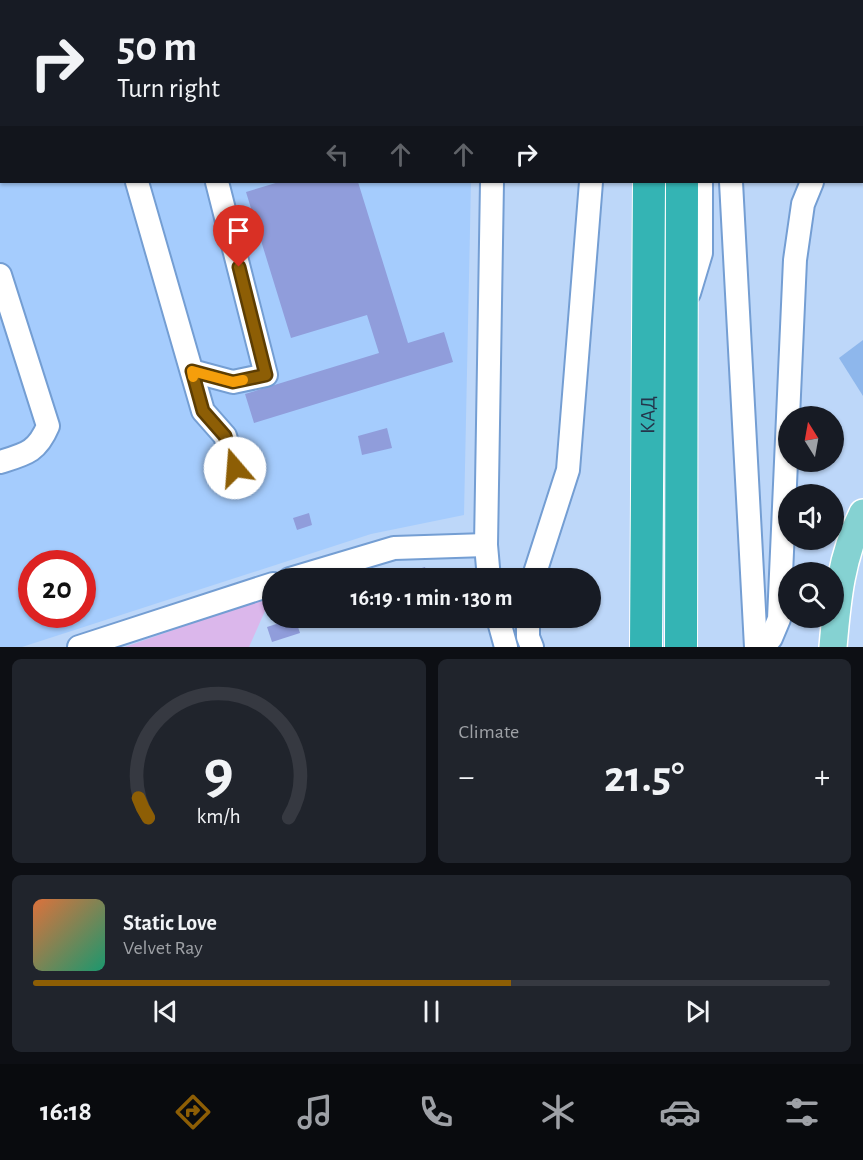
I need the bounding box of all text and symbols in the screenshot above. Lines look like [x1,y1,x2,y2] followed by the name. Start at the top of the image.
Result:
[18,24,96,102] icon: right
[117,26,197,68] text: 50 m
[117,75,220,102] text: Turn right
[321,138,354,171] icon: left
[384,138,417,171] icon: ahead
[447,138,480,171] icon: ahead
[510,138,543,171] icon: right
[213,205,264,267] pin
[222,214,255,247] icon: arrive
[637,396,659,434] street label: КАД
[778,406,844,472] north arrow
[778,406,844,628] map controls
[203,436,267,500] position arrow
[778,484,844,550] button: sound
[18,550,96,628] speed limit sign: 20
[778,562,844,628] button: search
[351,587,512,609] text: 16:19 · 1 min · 130 m
[459,722,519,742] text: Climate
[204,742,234,804] text: 9
[604,755,684,800] text: 21.5°
[459,761,474,794] text: −
[814,761,830,794] text: +
[197,806,241,827] text: km/h
[123,912,217,934] text: Static Love
[123,938,203,958] text: Velvet Ray
[149,995,182,1028] icon: previous
[415,995,448,1028] icon: pause
[681,995,714,1028] icon: next
[172,1091,214,1133] icon: directions
[294,1091,336,1133] icon: music
[415,1091,457,1133] icon: phone
[537,1091,579,1133] icon: climate
[659,1091,701,1133] icon: car
[781,1091,823,1133] icon: filters
[40,1098,92,1125] text: 16:18

